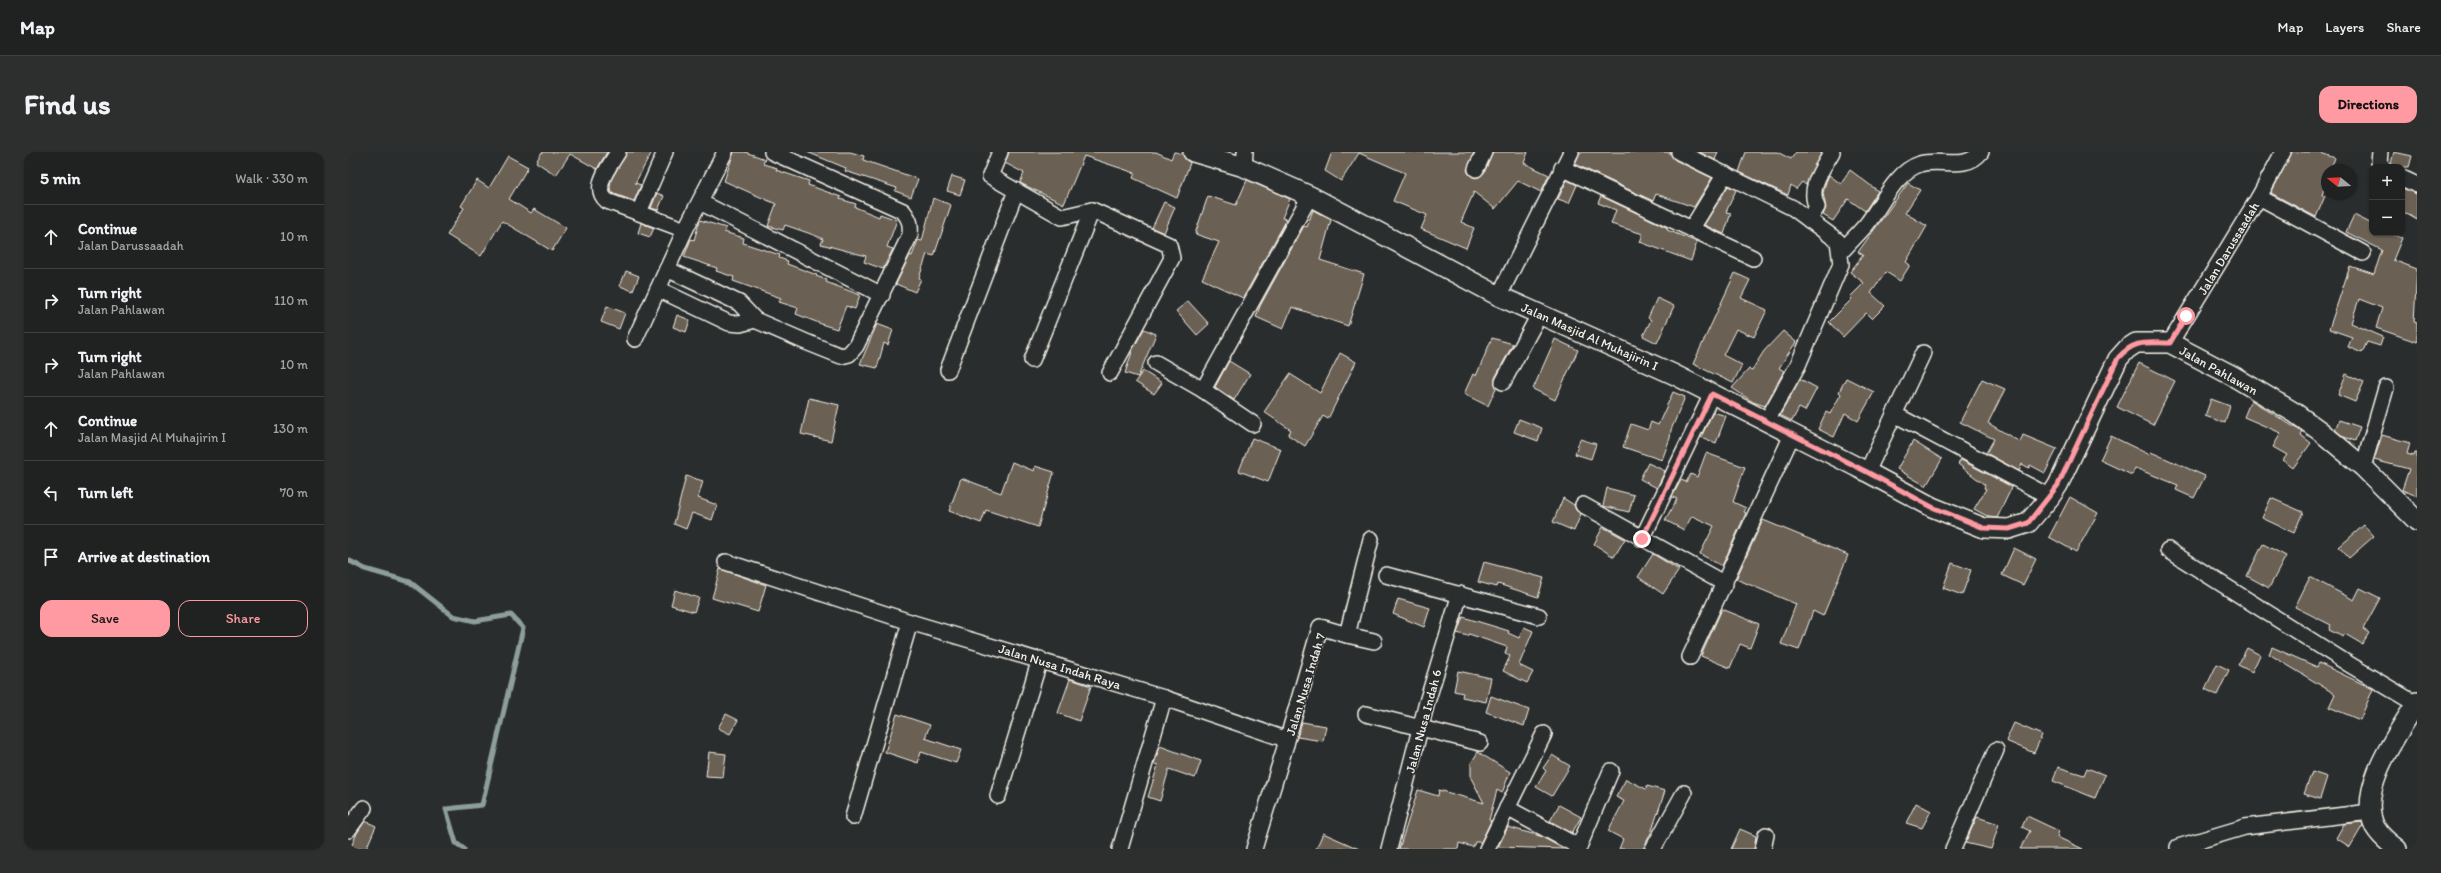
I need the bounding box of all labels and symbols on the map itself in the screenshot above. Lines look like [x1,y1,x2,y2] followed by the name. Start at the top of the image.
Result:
[2321,164,2357,200] north arrow
[2195,199,2262,297] street label: Jalan Darussaadah
[1519,299,1661,373] street label: Jalan Masjid Al Muhajirin I
[2177,307,2195,325] route start
[2177,343,2261,398] street label: Jalan Pahlawan
[1633,530,1651,548] route end
[1283,631,1328,737] street label: Jalan Nusa Indah 7
[997,641,1123,692] street label: Jalan Nusa Indah Raya
[1402,668,1445,775] street label: Jalan Nusa Indah 6

